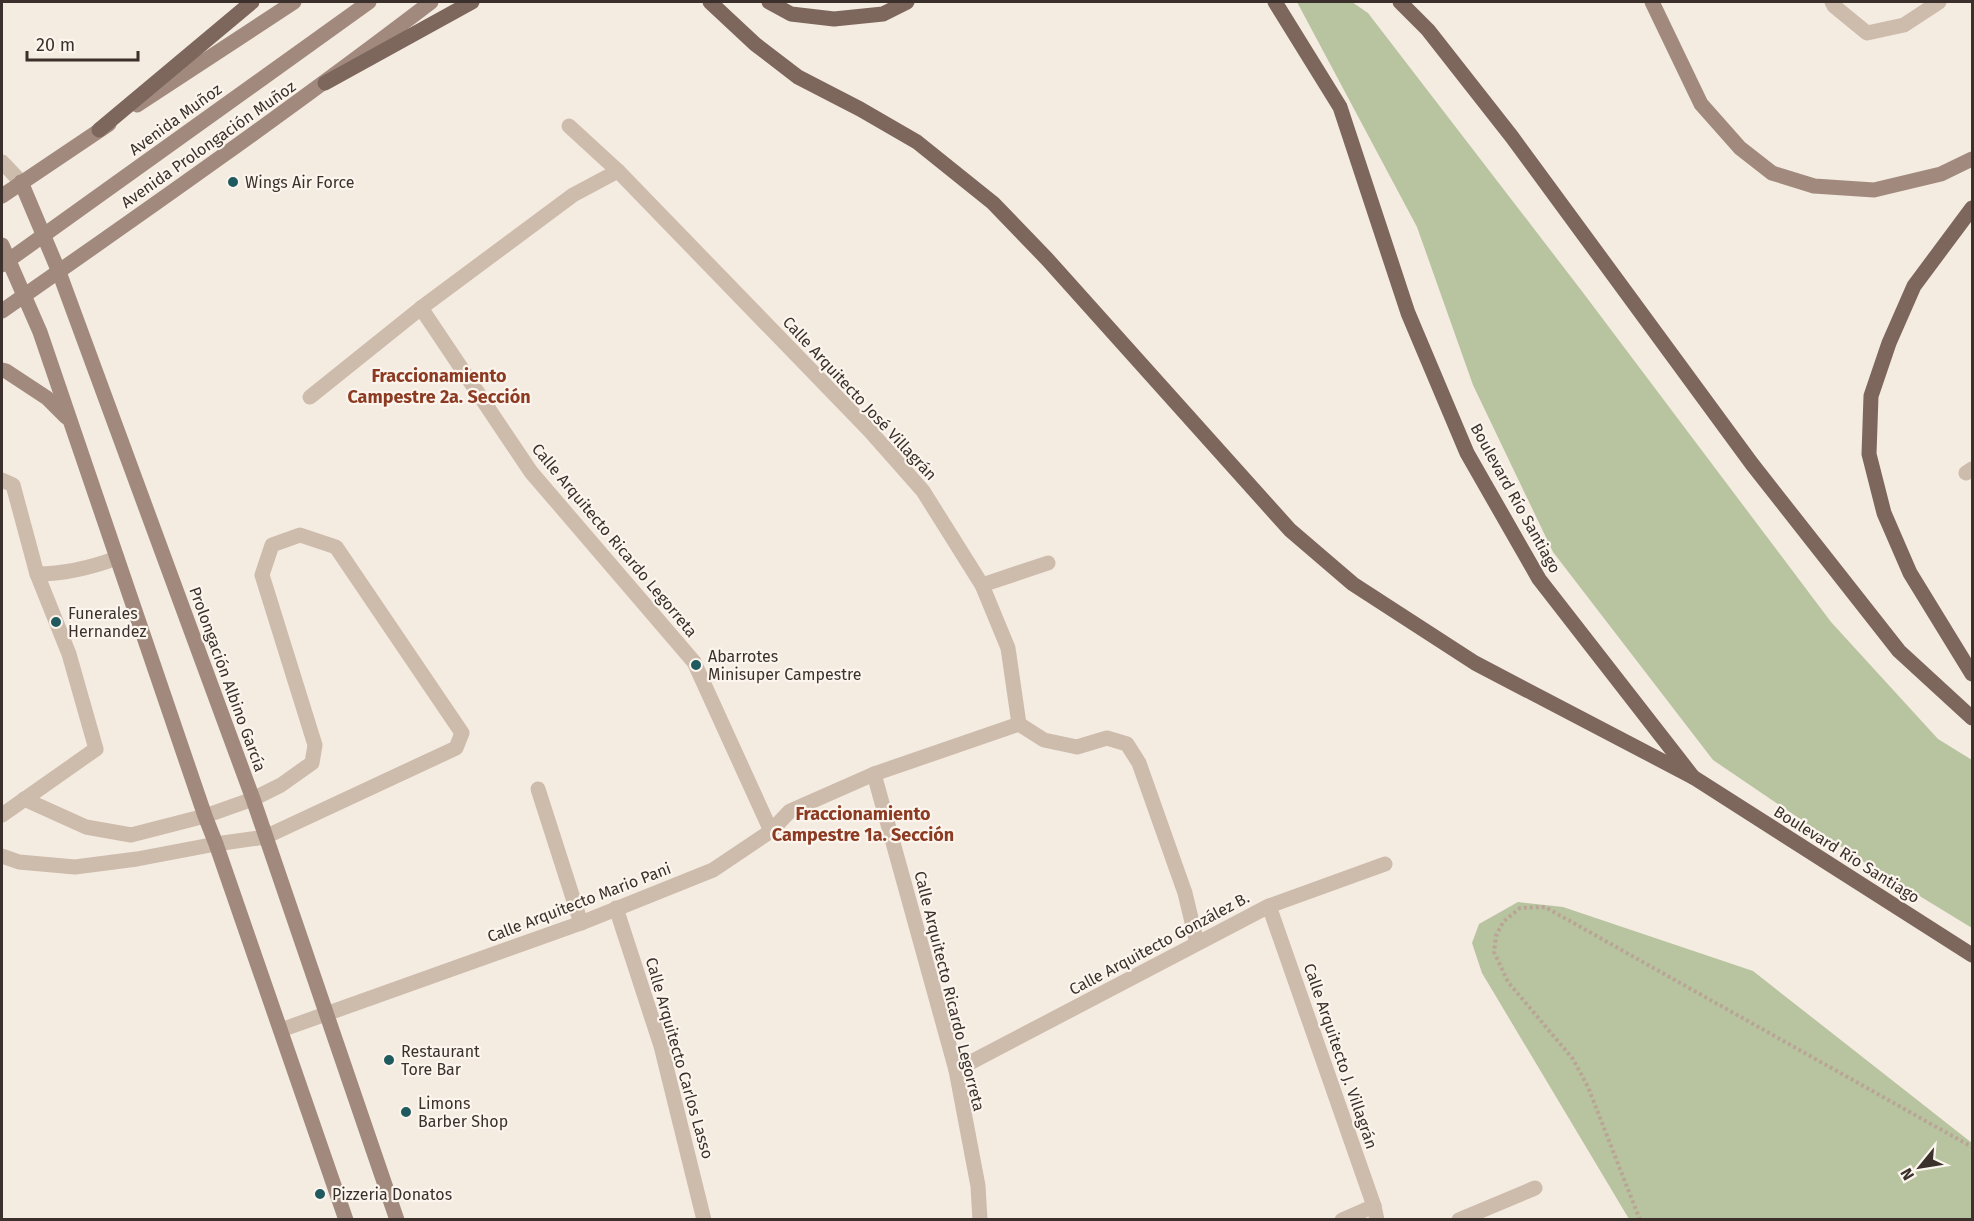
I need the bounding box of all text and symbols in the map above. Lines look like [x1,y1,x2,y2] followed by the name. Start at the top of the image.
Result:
[27,24,138,62] scale bar
[36,34,75,56] text: 20 m
[117,77,299,212] street label: Avenida Prolongación Muñoz
[125,80,225,159] street label: Avenida Muñoz
[245,173,355,192] place label: Wings Air Force
[226,175,240,189] marker: Wings Air Force
[779,313,941,484] street label: Calle Arquitecto José Villagrán
[347,365,531,408] district label: Fraccionamiento Campestre 2a. Sección
[1466,420,1565,576] street label: Boulevard Río Santiago
[528,440,701,641] street label: Calle Arquitecto Ricardo Legorreta
[185,584,270,774] street label: Prolongación Albino García
[68,604,146,641] place label: Funerales Hernandez
[49,615,63,629] marker: Funerales Hernandez
[708,647,861,684] place label: Abarrotes Minisuper Campestre
[689,658,703,672] marker: Abarrotes Minisuper Campestre
[1770,802,1923,907] street label: Boulevard Río Santiago
[772,803,954,846] district label: Fraccionamiento Campestre 1a. Sección
[485,859,674,946] street label: Calle Arquitecto Mario Pani
[910,869,989,1113] street label: Calle Arquitecto Ricardo Legorreta
[1066,888,1253,999] street label: Calle Arquitecto González B.
[642,955,717,1161] street label: Calle Arquitecto Carlos Lasso
[1300,961,1381,1151] street label: Calle Arquitecto J. Villagrán
[401,1042,480,1079] place label: Restaurant Tore Bar
[382,1053,396,1067] marker: Restaurant Tore Bar
[418,1094,508,1131] place label: Limons Barber Shop
[399,1105,413,1119] marker: Limons Barber Shop
[1890,1137,1950,1197] north arrow
[1897,1165,1918,1184] text: N
[332,1185,452,1204] place label: Pizzeria Donatos
[313,1187,327,1201] marker: Pizzeria Donatos

